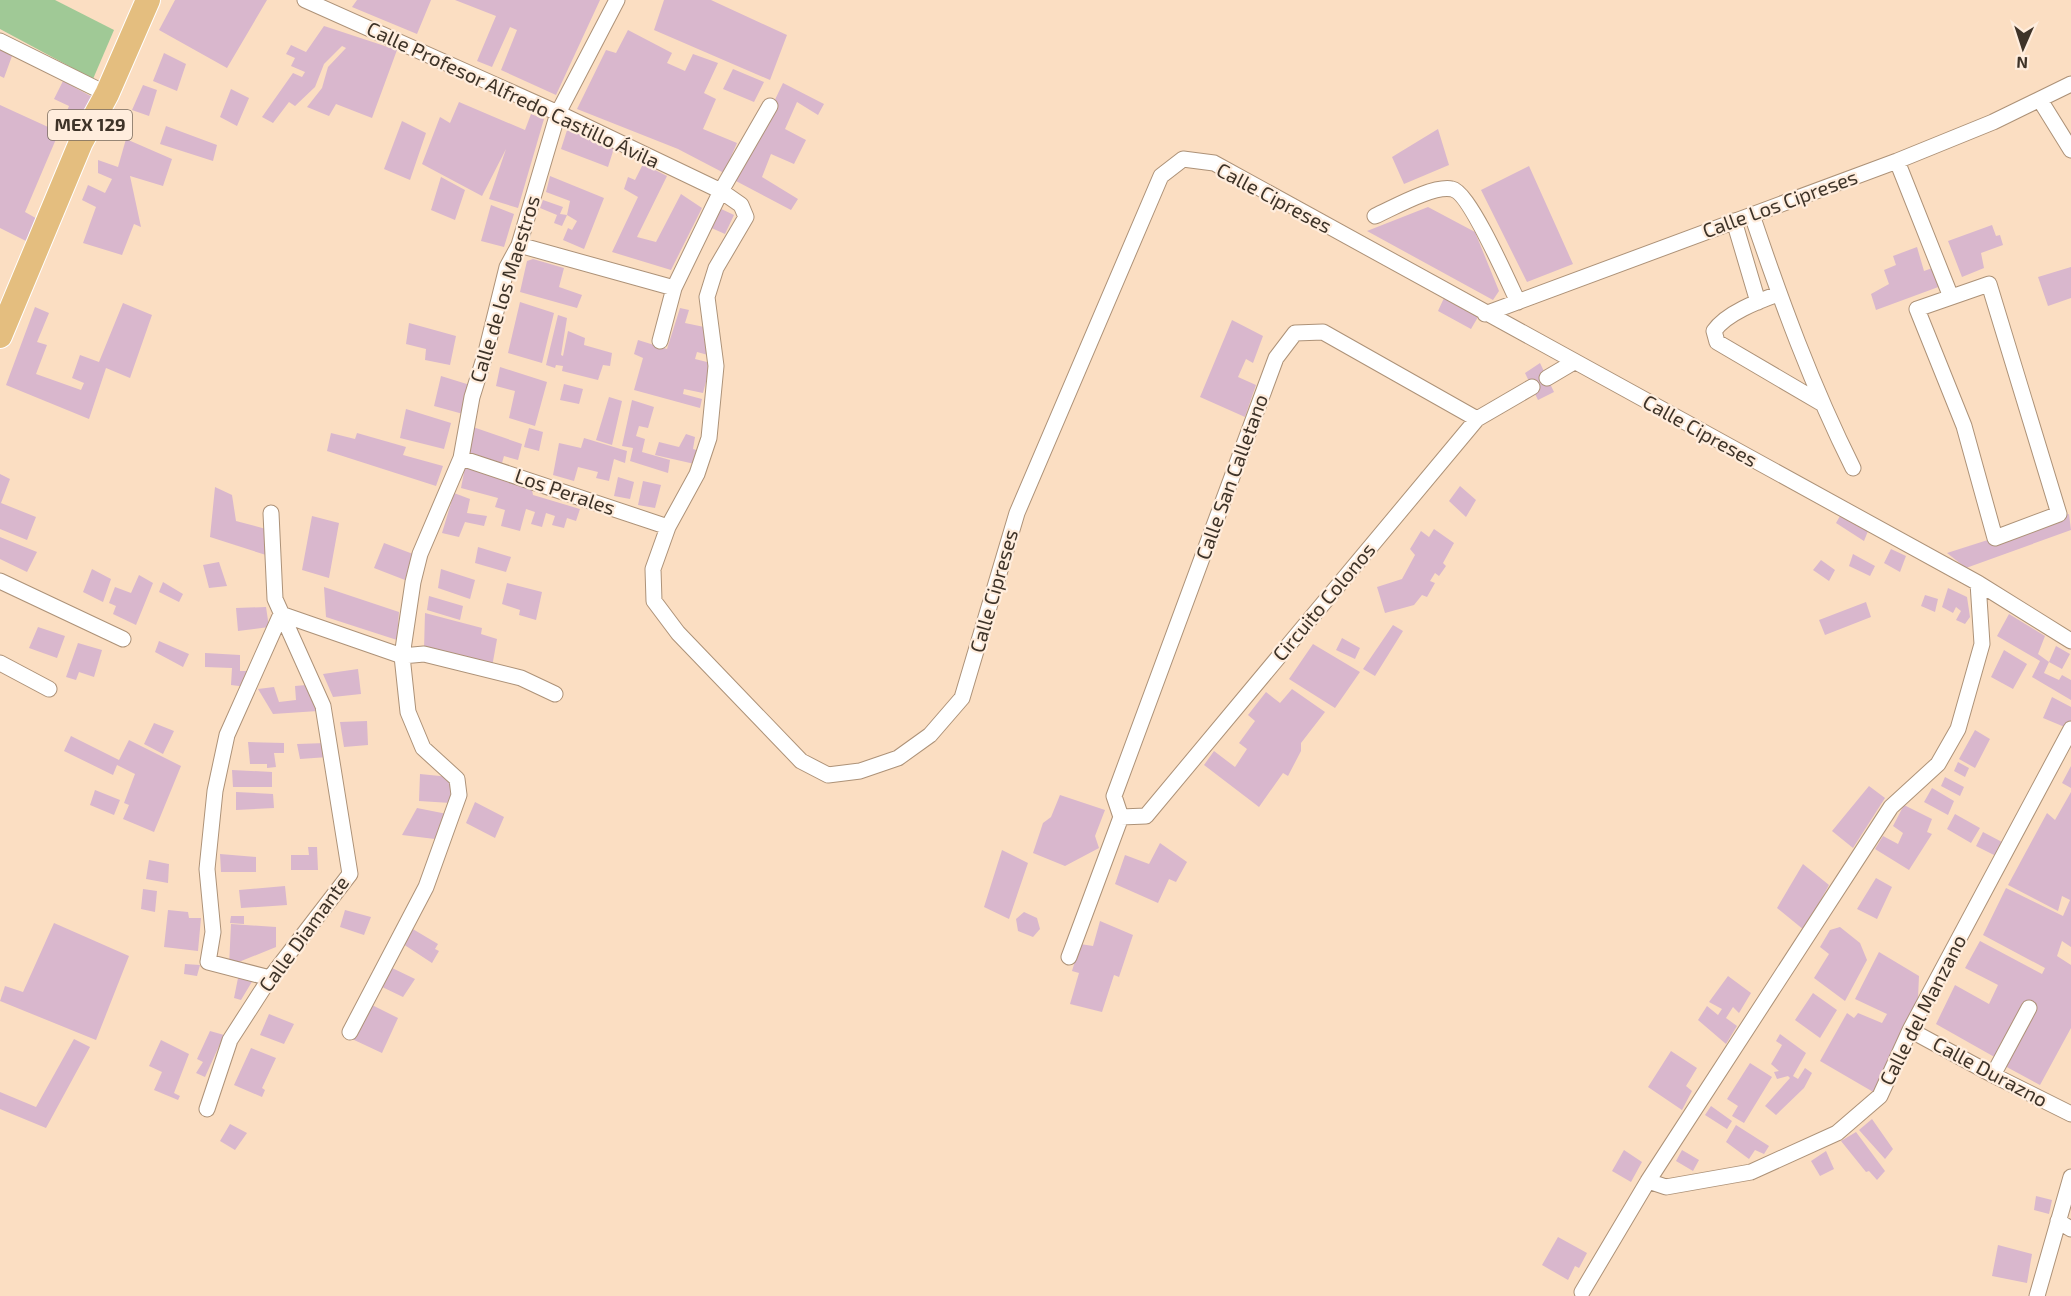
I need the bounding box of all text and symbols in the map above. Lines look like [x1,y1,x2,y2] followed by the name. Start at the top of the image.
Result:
[363,16,664,173] street label: Calle Profesor Alfredo Castillo Ávila
[1993,18,2053,78] north arrow
[2016,54,2028,73] text: N
[48,110,132,140] road number: MEX 129
[1213,157,1336,238] street label: Calle Cipreses
[1699,164,1860,242] street label: Calle Los Cipreses
[464,192,544,385] street label: Calle de los Maestros
[1639,389,1762,471] street label: Calle Cipreses
[1190,391,1272,563] street label: Calle San Calletano
[512,463,619,519] street label: Los Perales
[964,526,1022,655] street label: Calle Cipreses
[1267,537,1380,665] street label: Circuito Colonos
[253,871,353,996] street label: Calle Diamante
[1874,930,1970,1089] street label: Calle del Manzano
[1929,1031,2052,1111] street label: Calle Durazno

